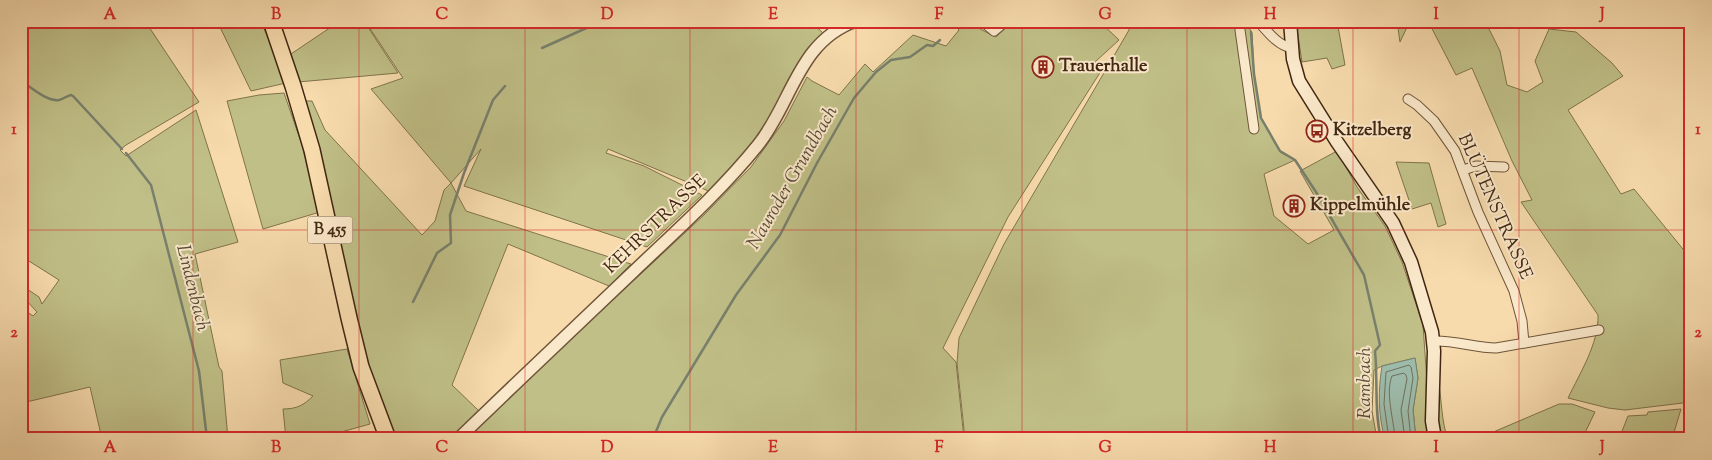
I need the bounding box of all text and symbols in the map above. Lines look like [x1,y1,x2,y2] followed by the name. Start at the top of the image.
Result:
[104,4,117,27] text: A
[271,4,281,27] text: B
[436,4,449,27] text: C
[601,4,614,27] text: D
[768,4,778,27] text: E
[935,4,944,27] text: F
[1098,4,1112,27] text: G
[1264,4,1277,27] text: H
[1433,4,1439,27] text: I
[1598,4,1605,27] text: J
[1059,54,1148,80] place label: Trauerhalle
[1031,55,1055,79] building icon: Trauerhalle
[741,101,846,255] water label: Nauroder Grundbach
[1333,118,1411,144] place label: Kitzelberg
[11,119,17,142] text: 1
[1305,119,1329,143] bus stop icon: Kitzelberg
[1695,119,1701,142] text: 1
[1450,130,1538,284] street label: BLÜTENSTRASSE
[599,169,713,281] street label: KEHRSTRASSE
[1310,193,1411,219] place label: Kippelmühle
[1282,194,1306,218] building icon: Kippelmühle
[308,216,352,244] road number: B 455
[168,242,216,335] water label: Lindenbach
[10,322,18,345] text: 2
[1694,322,1702,345] text: 2
[1352,346,1379,419] water label: Rambach
[104,437,117,460] text: A
[271,437,281,460] text: B
[436,437,449,460] text: C
[601,437,614,460] text: D
[768,437,778,460] text: E
[935,437,944,460] text: F
[1098,437,1112,460] text: G
[1264,437,1277,460] text: H
[1433,437,1439,460] text: I
[1598,437,1605,460] text: J

